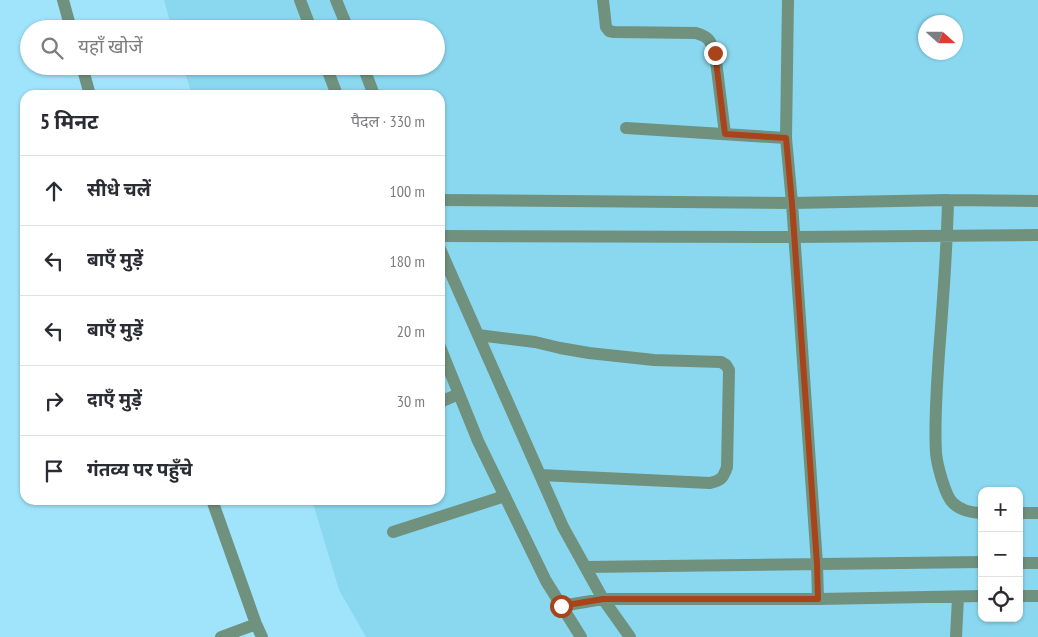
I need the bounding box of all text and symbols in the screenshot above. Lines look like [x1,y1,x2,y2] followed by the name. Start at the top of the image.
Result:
[918,15,963,60] north arrow
[20,20,445,75] search box
[38,34,66,62] icon: search
[78,34,143,58] text: यहाँ खोजें
[704,42,727,65] route end
[40,108,98,135] text: 5 मिनट
[351,111,425,131] text: पैदल · 330 m
[40,177,68,205] icon: ahead
[87,177,151,201] text: सीधे चलें
[390,181,425,201] text: 100 m
[40,247,68,275] icon: left
[87,247,143,271] text: बाएँ मुड़ें
[390,251,425,271] text: 180 m
[40,317,68,345] icon: left
[87,317,143,341] text: बाएँ मुड़ें
[397,321,425,341] text: 20 m
[40,387,68,415] icon: right
[87,387,142,411] text: दाएँ मुड़ें
[397,391,425,411] text: 30 m
[40,457,68,485] icon: arrive
[87,457,192,481] text: गंतव्य पर पहुँचे
[978,487,1023,622] map controls
[978,487,1023,532] button: +
[978,532,1023,577] button: −
[978,577,1023,622] button: locate
[550,595,573,618] route start

